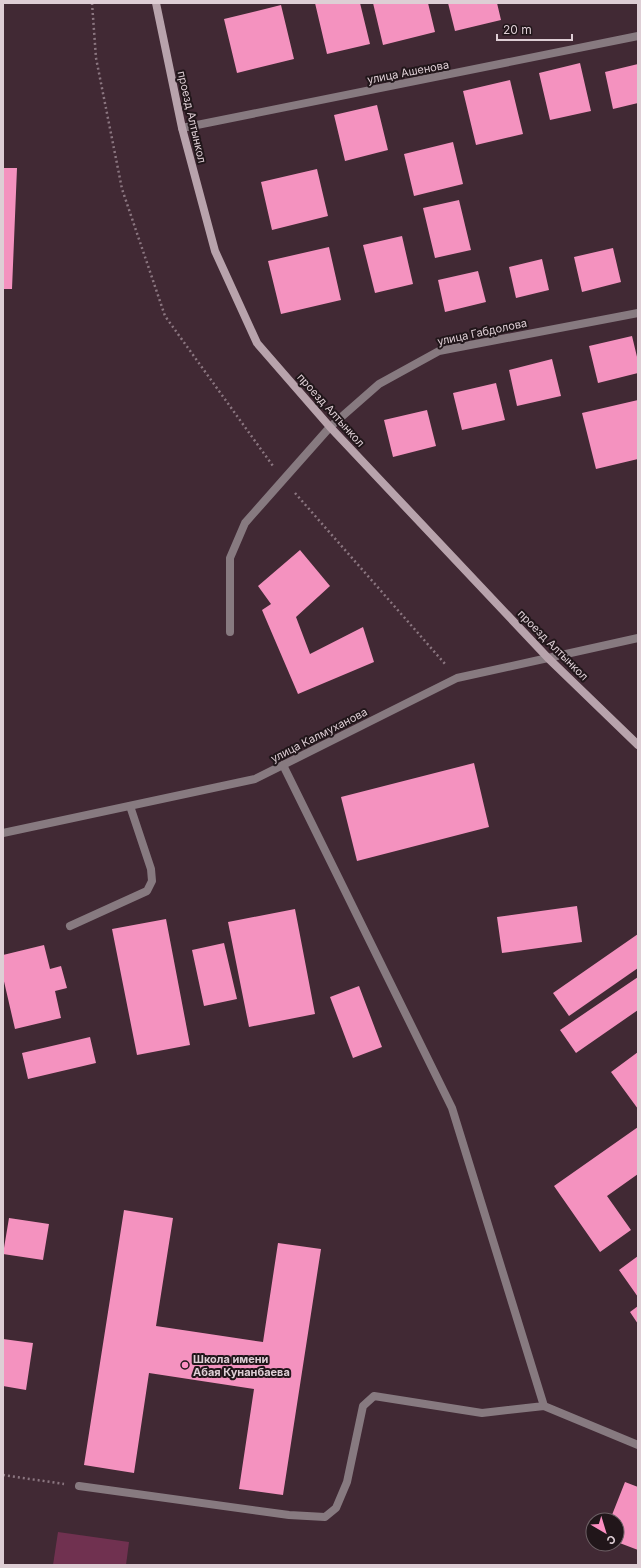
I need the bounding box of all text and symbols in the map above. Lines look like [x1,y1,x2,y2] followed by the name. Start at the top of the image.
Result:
[497,16,572,42] scale bar
[503,22,532,37] text: 20 m
[366,57,450,87] street label: улица Ашенова
[175,70,209,164] street label: проезд Алтынкол
[436,316,528,348] street label: улица Габдолова
[294,370,368,450] street label: проезд Алтынкол
[515,607,591,683] street label: проезд Алтынкол
[268,705,370,765] street label: улица Калмуханова
[193,1352,290,1379] place label: Школа имени Абая Кунанбаева
[180,1360,190,1370] marker: Школа имени Абая Кунанбаева
[585,1512,625,1552] north arrow
[604,1532,619,1548] text: С

